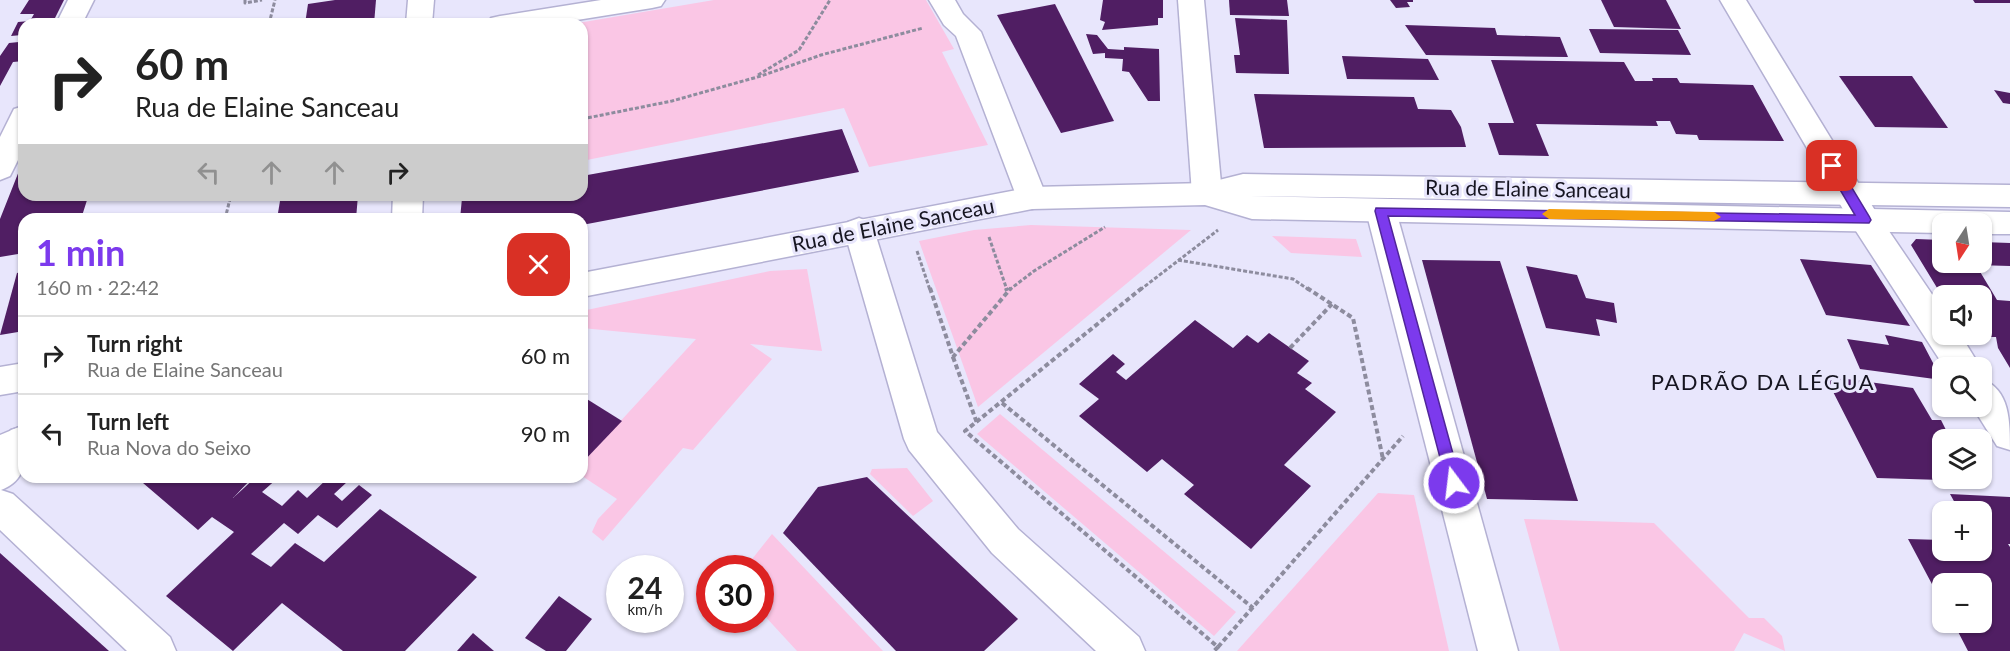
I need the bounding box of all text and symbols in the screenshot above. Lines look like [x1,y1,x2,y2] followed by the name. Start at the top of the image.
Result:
[135,39,229,89] text: 60 m
[36,42,114,120] icon: right
[135,90,399,123] text: Rua de Elaine Sanceau
[1806,140,1857,191] pin
[1815,149,1848,182] icon: arrive
[192,156,225,189] icon: left
[255,156,288,189] icon: ahead
[318,156,351,189] icon: ahead
[381,156,414,189] icon: right
[1425,174,1631,202] street label: Rua de Elaine Sanceau
[790,192,996,256] street label: Rua de Elaine Sanceau
[1932,213,1992,273] north arrow
[1932,213,1992,633] map controls
[36,230,125,274] text: 1 min
[507,233,570,296] button: close
[36,275,159,299] text: 160 m · 22:42
[1932,285,1992,345] button: sound
[87,330,182,357] text: Turn right
[36,339,69,372] icon: right
[521,342,570,369] text: 60 m
[87,357,283,381] text: Rua de Elaine Sanceau
[1932,357,1992,417] button: search
[1651,368,1875,395] district label: PADRÃO DA LÉGUA
[87,408,169,435] text: Turn left
[36,417,69,450] icon: left
[521,420,570,447] text: 90 m
[1932,429,1992,489] button: layers
[87,435,251,459] text: Rua Nova do Seixo
[1422,451,1486,515] position arrow
[1932,501,1992,561] button: +
[696,555,774,633] speed limit sign: 30
[628,569,662,605] text: 24
[1932,573,1992,633] button: −
[627,600,663,618] text: km/h

